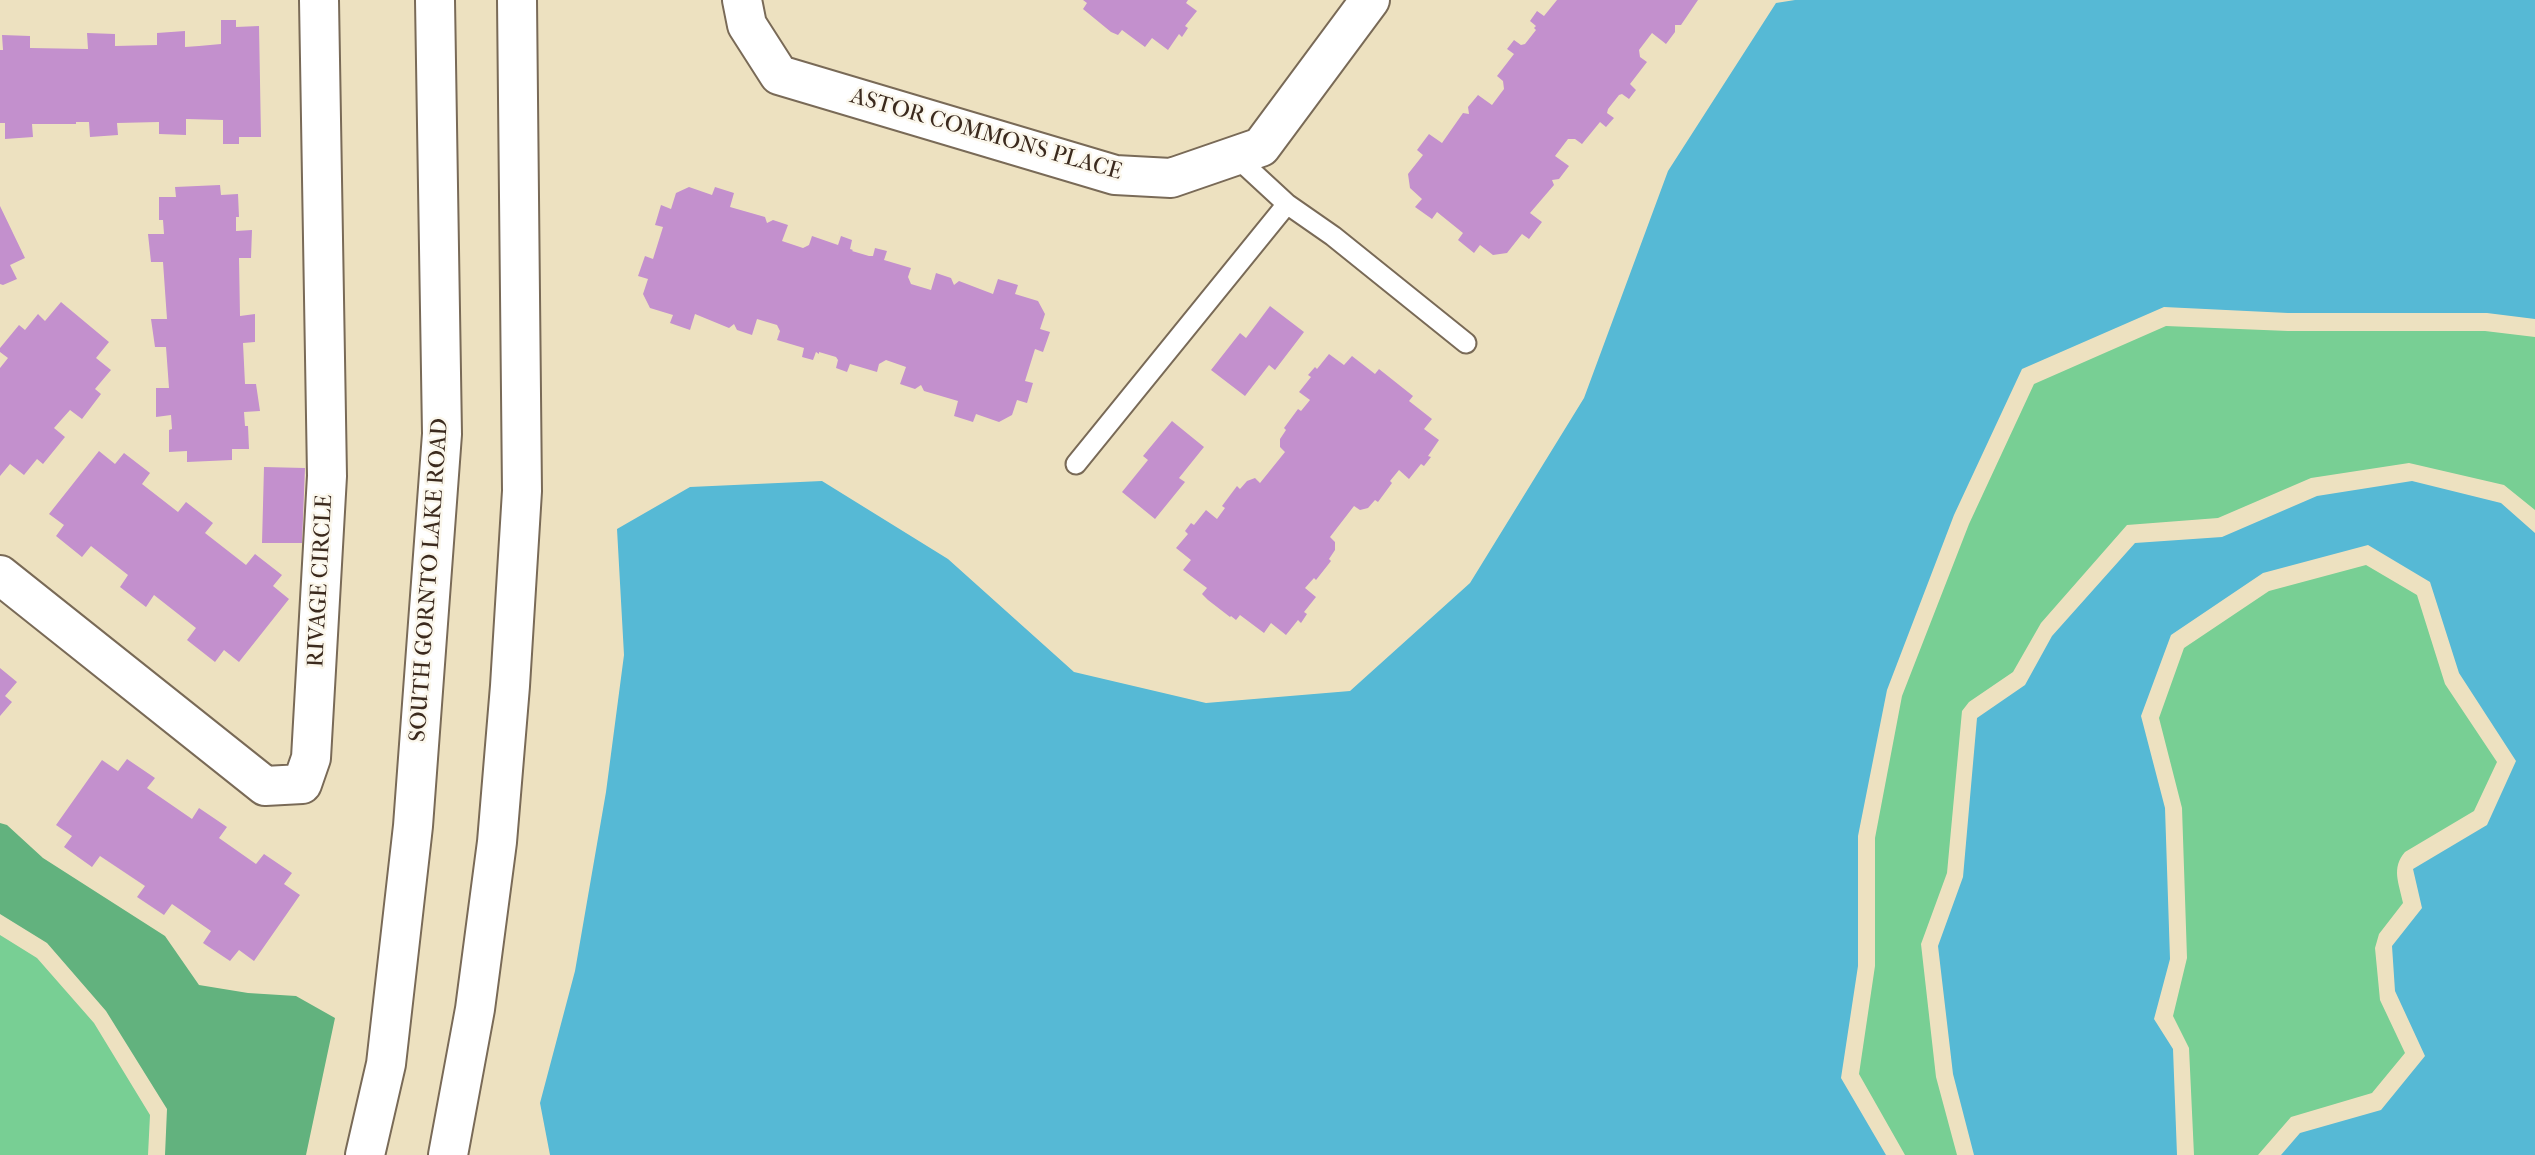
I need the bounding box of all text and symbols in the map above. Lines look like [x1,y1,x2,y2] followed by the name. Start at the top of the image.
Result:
[847,83,1125,187] street label: ASTOR COMMONS PLACE
[405,417,455,743] street label: SOUTH GORNTO LAKE ROAD
[303,494,339,668] street label: RIVAGE CIRCLE

